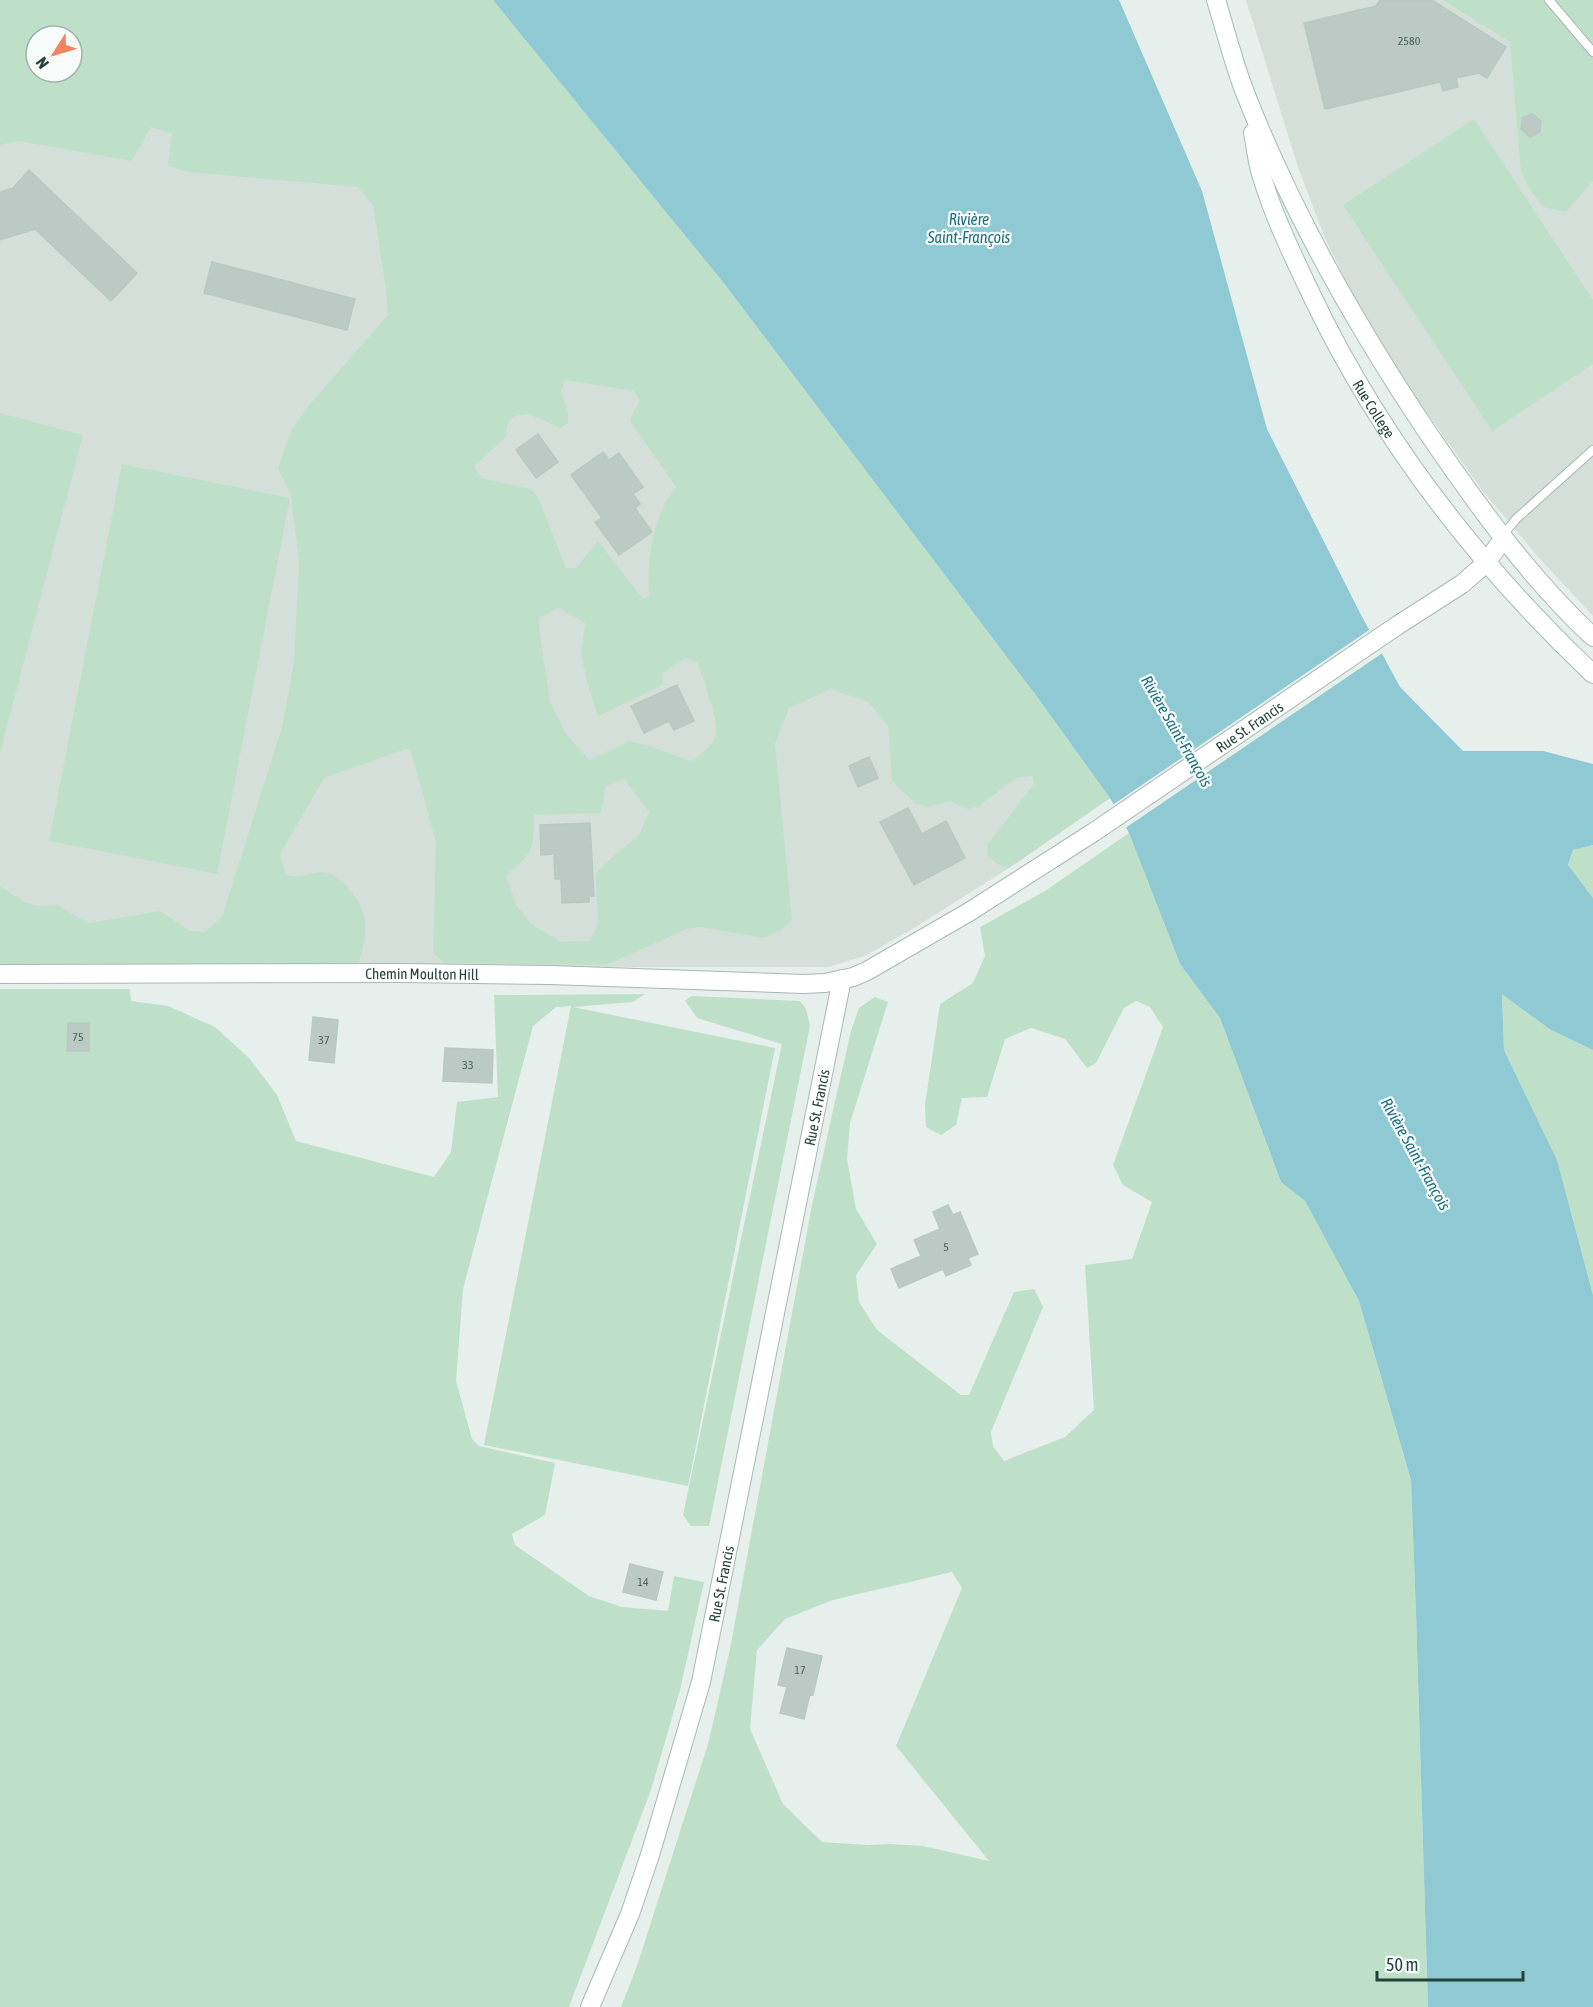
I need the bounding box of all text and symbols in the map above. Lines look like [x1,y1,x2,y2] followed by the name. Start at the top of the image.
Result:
[24,24,84,84] north arrow
[1398,34,1421,48] house number: 2580
[32,54,52,72] text: N
[927,210,1011,247] water label: Rivière Saint-François
[1350,377,1399,441] street label: Rue College
[1137,672,1216,791] water label: Rivière Saint-François
[1212,698,1286,755] street label: Rue St. Francis
[365,964,479,983] street label: Chemin Moulton Hill
[72,1030,84,1044] house number: 75
[318,1033,330,1047] house number: 37
[462,1058,474,1072] house number: 33
[800,1068,832,1147] street label: Rue St. Francis
[1377,1095,1454,1214] water label: Rivière Saint-François
[943,1240,949,1254] house number: 5
[705,1544,737,1624] street label: Rue St. Francis
[637,1575,649,1589] house number: 14
[794,1663,806,1677] house number: 17
[1377,1944,1522,1982] scale bar
[1386,1954,1418,1975] text: 50 m

